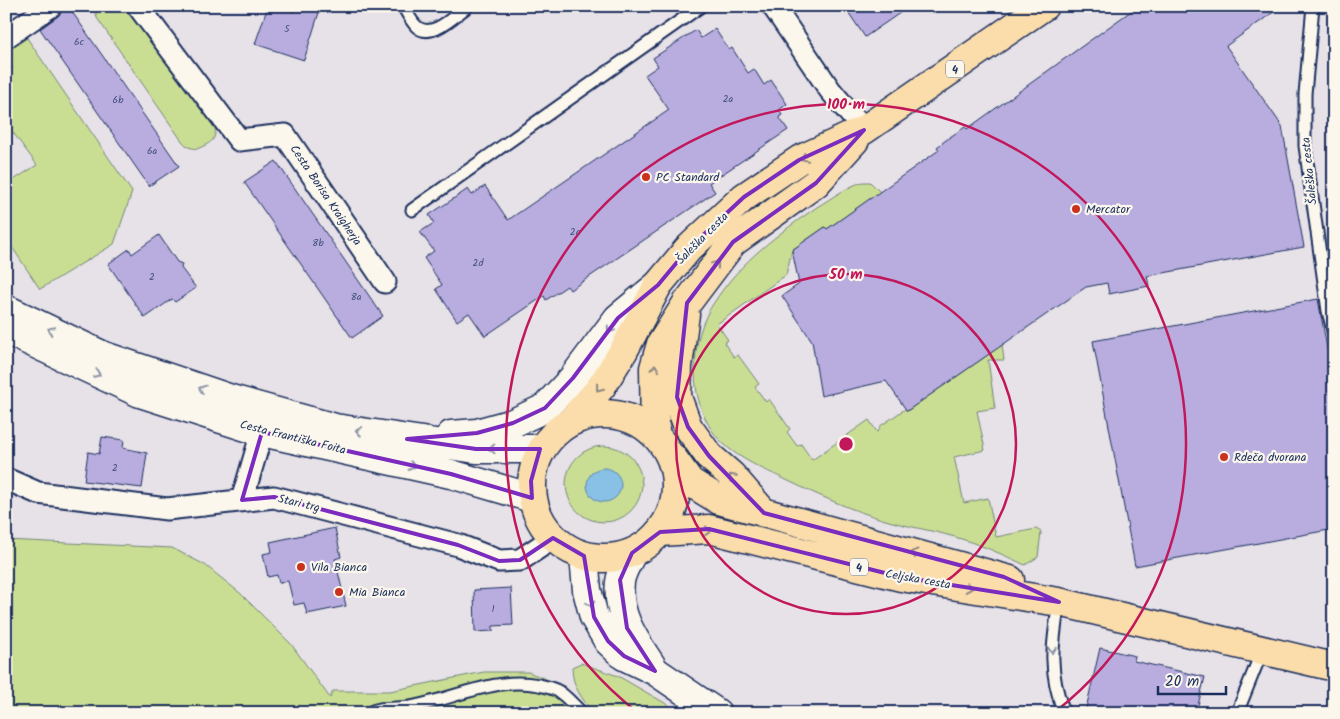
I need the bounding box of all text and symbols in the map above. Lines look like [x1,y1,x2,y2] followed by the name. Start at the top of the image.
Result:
[284,21,290,37] house number: 5
[74,34,85,50] house number: 6c
[946,61,964,78] road number: 4
[723,91,734,107] house number: 2a
[113,92,124,108] house number: 6b
[827,93,865,117] text: 100 m
[1296,136,1322,206] street label: Šaleška cesta
[285,141,367,250] street label: Cesta Borisa Kraigherja
[147,143,157,159] house number: 6a
[800,152,809,162] one-way arrow
[656,168,720,187] place label: PC Standard
[640,171,652,183] marker: PC Standard
[1086,200,1131,219] place label: Mercator
[1070,203,1082,215] marker: Mercator
[672,207,733,269] street label: Šaleška cesta
[570,224,581,240] house number: 2c
[312,235,324,251] house number: 8b
[473,255,484,271] house number: 2d
[710,260,719,270] one-way arrow
[828,263,863,287] text: 50 m
[149,269,155,285] house number: 2
[351,289,362,305] house number: 8a
[607,325,616,334] one-way arrow
[47,326,56,337] one-way arrow
[649,364,660,372] one-way arrow
[92,368,101,379] one-way arrow
[596,383,605,392] one-way arrow
[198,385,207,395] one-way arrow
[238,415,348,460] street label: Cesta Františka Foita
[355,427,363,437] one-way arrow
[837,435,855,453] centre of rings
[487,444,495,454] one-way arrow
[1234,448,1307,467] place label: Rdeča dvorana
[1218,451,1230,463] marker: Rdeča dvorana
[112,460,118,476] house number: 2
[408,460,417,471] one-way arrow
[728,474,737,483] one-way arrow
[276,489,322,518] street label: Stari trg
[705,525,713,536] one-way arrow
[910,548,919,559] one-way arrow
[311,558,367,577] place label: Vila Bianca
[850,558,868,576] road number: 4
[295,561,307,573] marker: Vila Bianca
[884,564,952,595] street label: Celjska cesta
[966,582,974,593] one-way arrow
[349,583,406,602] place label: Mia Bianca
[333,586,345,598] marker: Mia Bianca
[585,600,595,608] one-way arrow
[491,601,495,617] house number: 1
[1047,647,1058,655] one-way arrow
[1158,664,1225,696] scale bar
[1165,670,1199,694] text: 20 m

